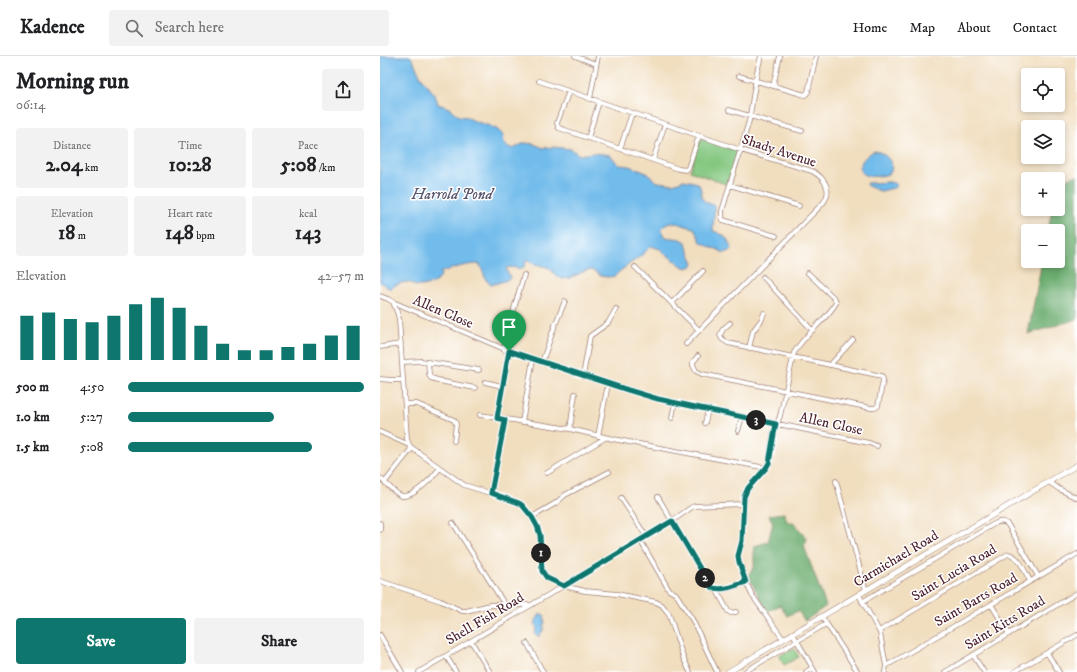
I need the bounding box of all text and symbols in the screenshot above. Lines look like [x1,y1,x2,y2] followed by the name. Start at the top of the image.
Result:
[109,10,389,46] search box
[20,16,85,39] text: Kadence
[123,17,145,39] icon: search
[155,18,224,37] text: Search here
[853,19,887,37] text: Home
[909,19,935,37] text: Map
[957,19,991,37] text: About
[1013,19,1057,37] text: Contact
[16,68,129,95] text: Morning run
[1021,68,1065,268] map controls
[1021,68,1065,112] button: locate
[322,69,364,111] button: share
[16,97,45,113] text: 06:14
[1021,120,1065,164] button: layers
[739,130,819,172] street label: Shady Avenue
[53,139,91,153] text: Distance
[178,139,202,153] text: Time
[298,139,318,153] text: Pace
[45,153,83,178] text: 2.04
[168,153,212,178] text: 10:28
[280,153,316,178] text: 5:08
[83,161,99,175] text: km
[316,161,336,175] text: /km
[1021,172,1065,216] button: +
[411,185,495,204] water label: Harrold Pond
[51,207,93,221] text: Elevation
[167,207,213,221] text: Heart rate
[299,207,317,221] text: kcal
[58,221,75,246] text: 18
[165,221,194,246] text: 148
[295,221,321,246] text: 143
[1021,224,1065,268] button: −
[75,229,86,243] text: m
[194,229,215,243] text: bpm
[16,268,66,284] text: Elevation
[317,268,364,284] text: 42–57 m
[410,291,476,333] street label: Allen Close
[492,310,526,351] pin
[498,316,520,338] icon: arrive
[16,379,49,395] text: 500 m
[80,379,104,395] text: 4:50
[16,409,50,425] text: 1.0 km
[80,409,103,425] text: 5:27
[798,409,864,440] street label: Allen Close
[746,410,766,430] pin: 3
[754,413,758,427] text: 3
[16,439,49,455] text: 1.5 km
[80,439,103,455] text: 5:08
[850,527,942,591] street label: Carmichael Road
[908,541,1000,605] street label: Saint Lucia Road
[531,543,551,563] pin: 1
[539,546,543,560] text: 1
[695,568,715,588] pin: 2
[931,569,1021,631] street label: Saint Barts Road
[702,571,708,585] text: 2
[443,589,527,649] street label: Shell Fish Road
[962,592,1048,654] street label: Saint Kitts Road
[16,618,186,664] button: Save
[194,618,364,664] button: Share

